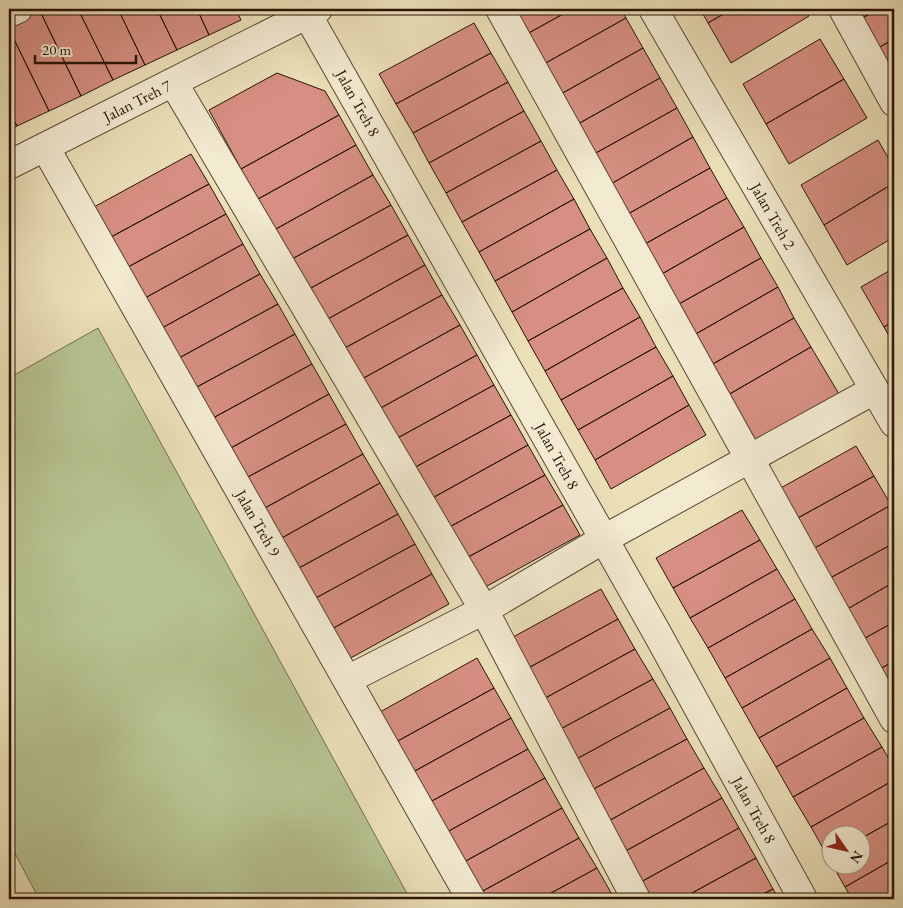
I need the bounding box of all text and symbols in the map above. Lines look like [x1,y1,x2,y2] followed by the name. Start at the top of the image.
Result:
[35,32,136,64] scale bar
[42,40,71,59] text: 20 m
[330,64,385,141] street label: Jalan Treh 8
[98,75,175,128] street label: Jalan Treh 7
[745,177,801,253] street label: Jalan Treh 2
[529,417,584,494] street label: Jalan Treh 8
[230,484,286,560] street label: Jalan Treh 9
[726,771,781,848] street label: Jalan Treh 8
[820,826,870,876] north arrow
[846,848,867,868] text: N

